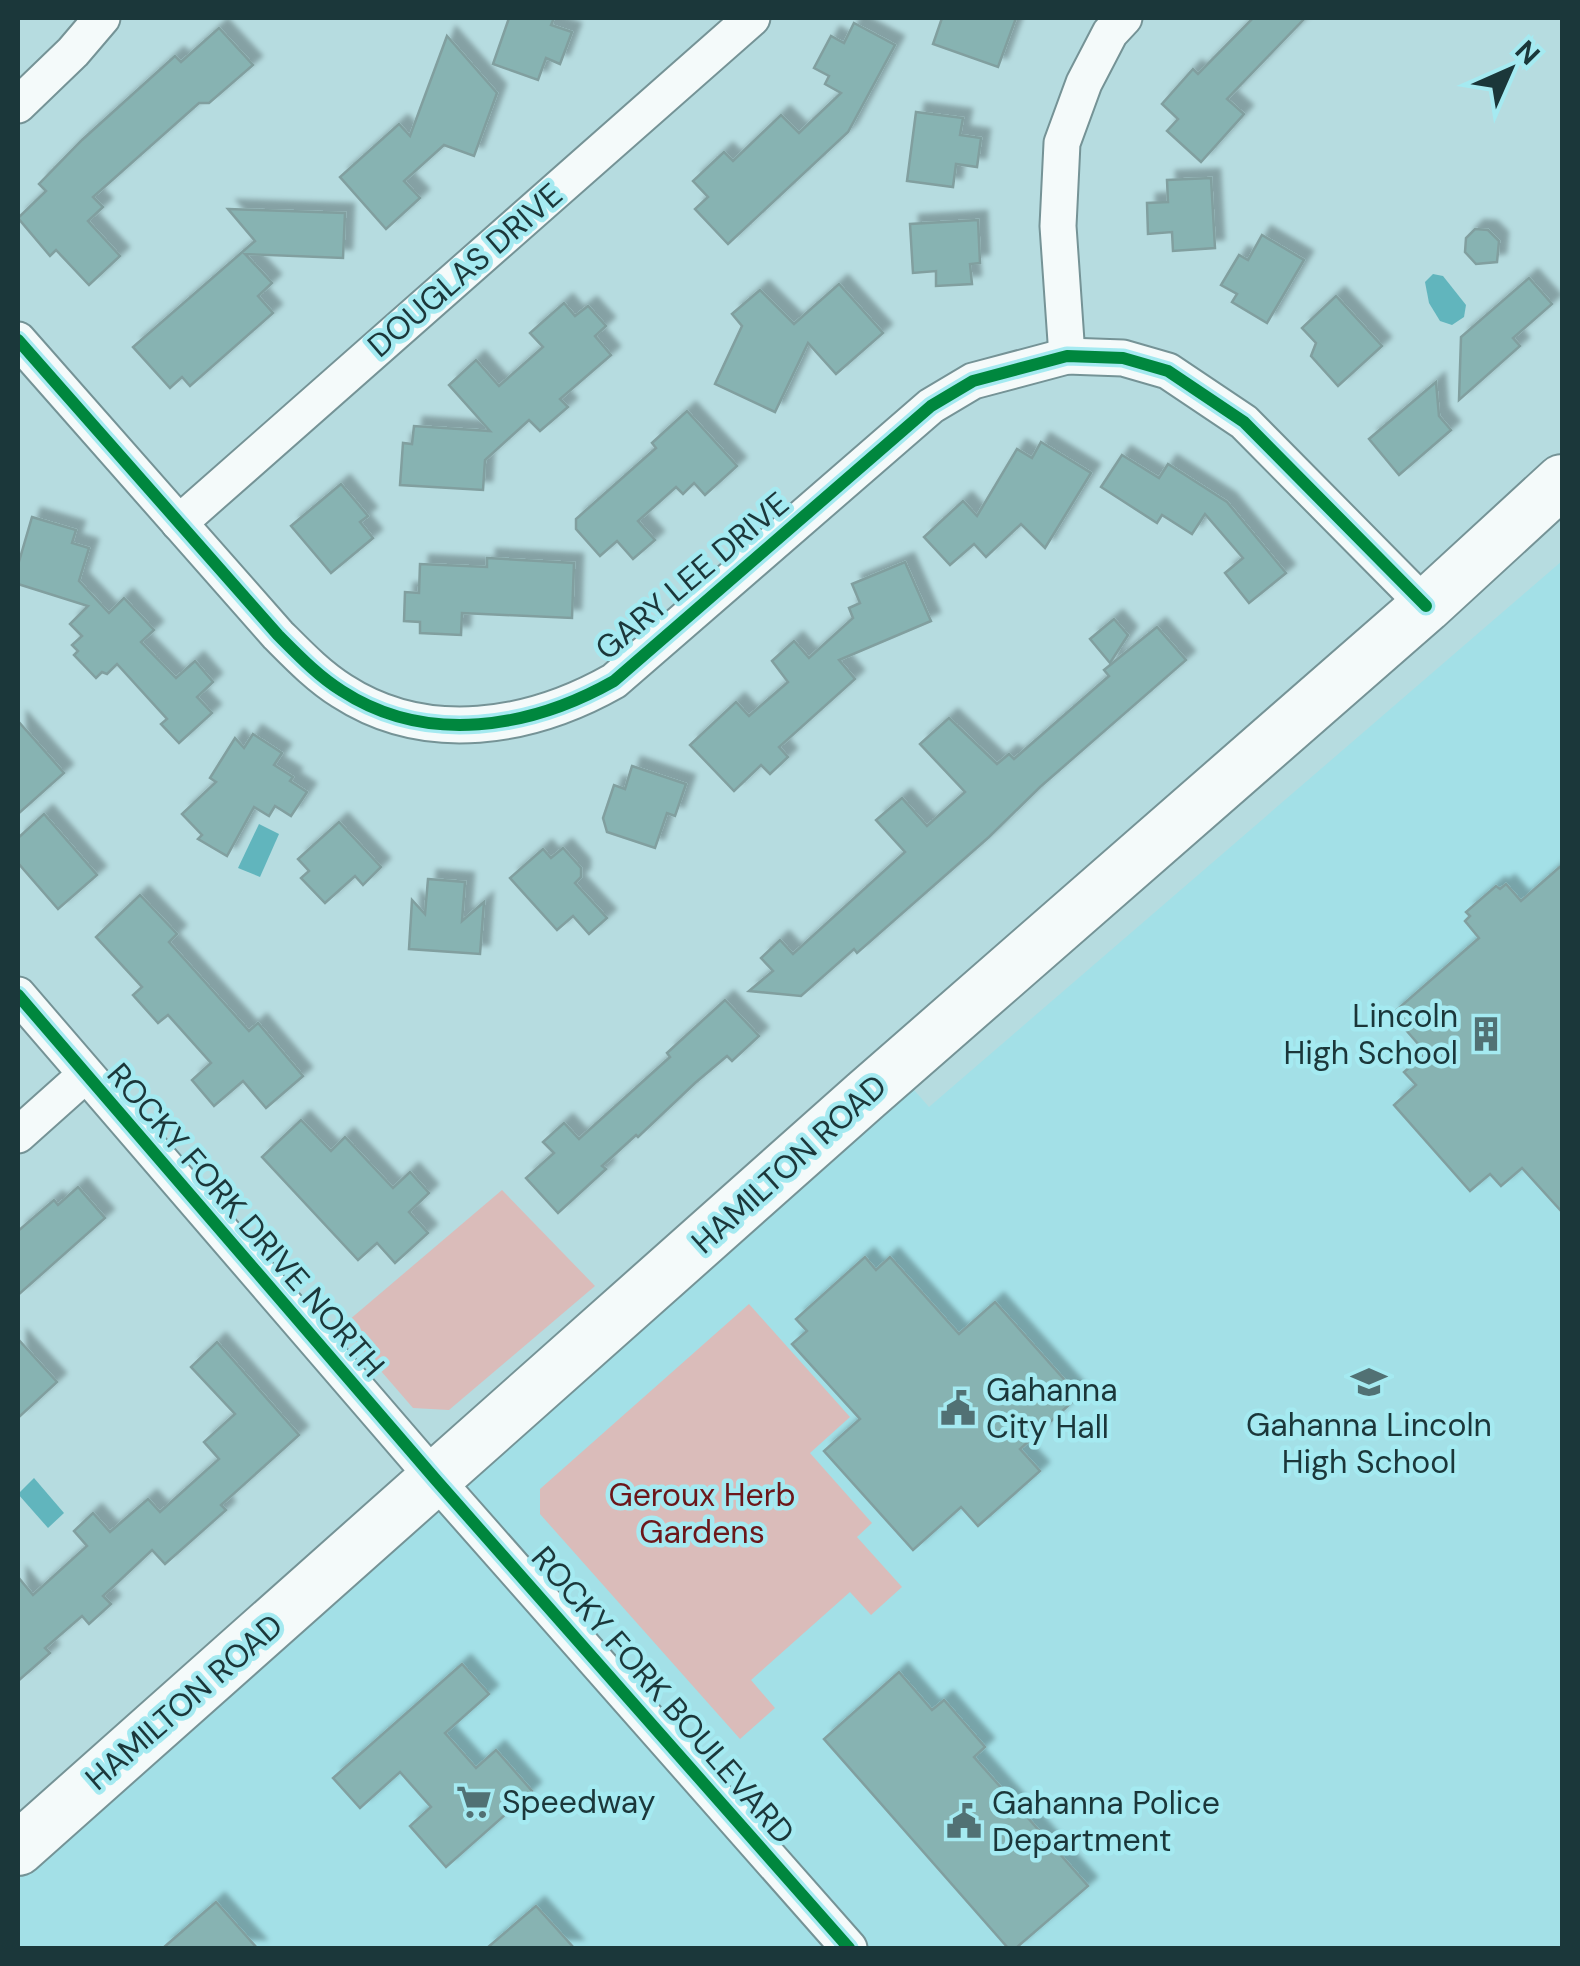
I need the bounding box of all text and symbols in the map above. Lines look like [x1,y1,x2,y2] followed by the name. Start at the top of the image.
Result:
[1460,20,1560,120] north arrow
[1507,32,1548,73] text: N
[359,174,571,366] street label: DOUGLAS DRIVE
[586,483,798,669] street label: GARY LEE DRIVE
[1283,995,1458,1074] place label: Lincoln High School
[1467,1015,1505,1053] building icon: Lincoln High School
[98,1054,394,1386] street label: ROCKY FORK DRIVE NORTH
[683,1065,895,1263] street label: HAMILTON ROAD
[1350,1363,1388,1401] school or university icon: Gahanna Lincoln High School
[986,1369,1118,1448] place label: Gahanna City Hall
[939,1389,977,1427] public building icon: Gahanna City Hall
[1246,1404,1492,1483] place label: Gahanna Lincoln High School
[608,1474,796,1553] park label: Geroux Herb Gardens
[522,1537,804,1853] street label: ROCKY FORK BOULEVARD
[76,1605,292,1799] street label: HAMILTON ROAD
[502,1781,656,1823] place label: Speedway
[992,1782,1220,1861] place label: Gahanna Police Department
[455,1783,493,1821] supermarket icon: Speedway
[945,1802,983,1840] public building icon: Gahanna Police Department

